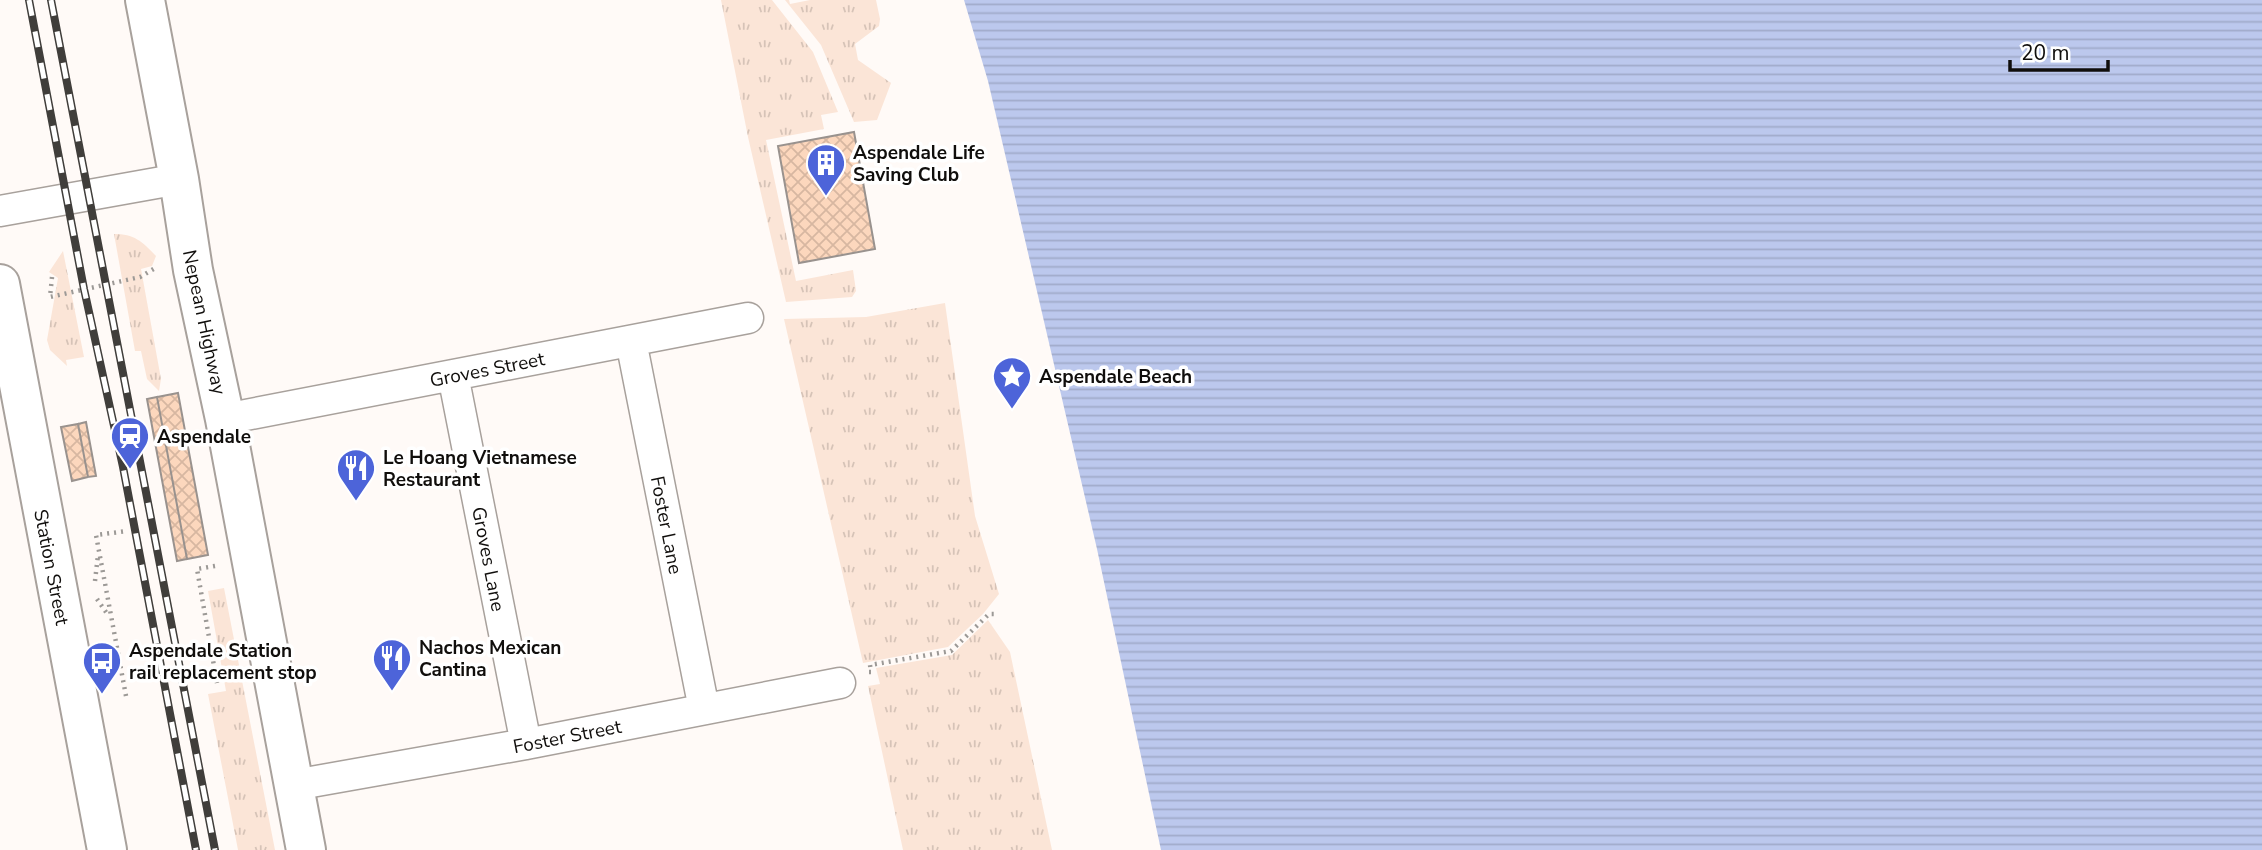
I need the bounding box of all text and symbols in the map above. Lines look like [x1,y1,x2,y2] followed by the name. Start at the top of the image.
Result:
[2010,28,2108,72] scale bar
[2021,39,2070,67] text: 20 m
[853,140,985,188] place label: Aspendale Life Saving Club
[805,142,847,197] building icon: Aspendale Life Saving Club
[176,247,232,397] street label: Nepean Highway
[428,346,547,394] street label: Groves Street
[991,355,1033,410] place icon: Aspendale Beach
[1039,364,1192,390] place label: Aspendale Beach
[109,415,151,470] station icon: Aspendale
[157,424,251,450] place label: Aspendale
[383,445,577,493] place label: Le Hoang Vietnamese Restaurant
[335,447,377,502] restaurant icon: Le Hoang Vietnamese Restaurant
[644,474,688,576] street label: Foster Lane
[465,505,511,614] street label: Groves Lane
[27,507,75,628] street label: Station Street
[419,635,561,683] place label: Nachos Mexican Cantina
[371,637,413,692] restaurant icon: Nachos Mexican Cantina
[129,638,317,686] place label: Aspendale Station rail replacement stop
[81,640,123,695] bus stop icon: Aspendale Station rail replacement stop
[511,714,624,760] street label: Foster Street

